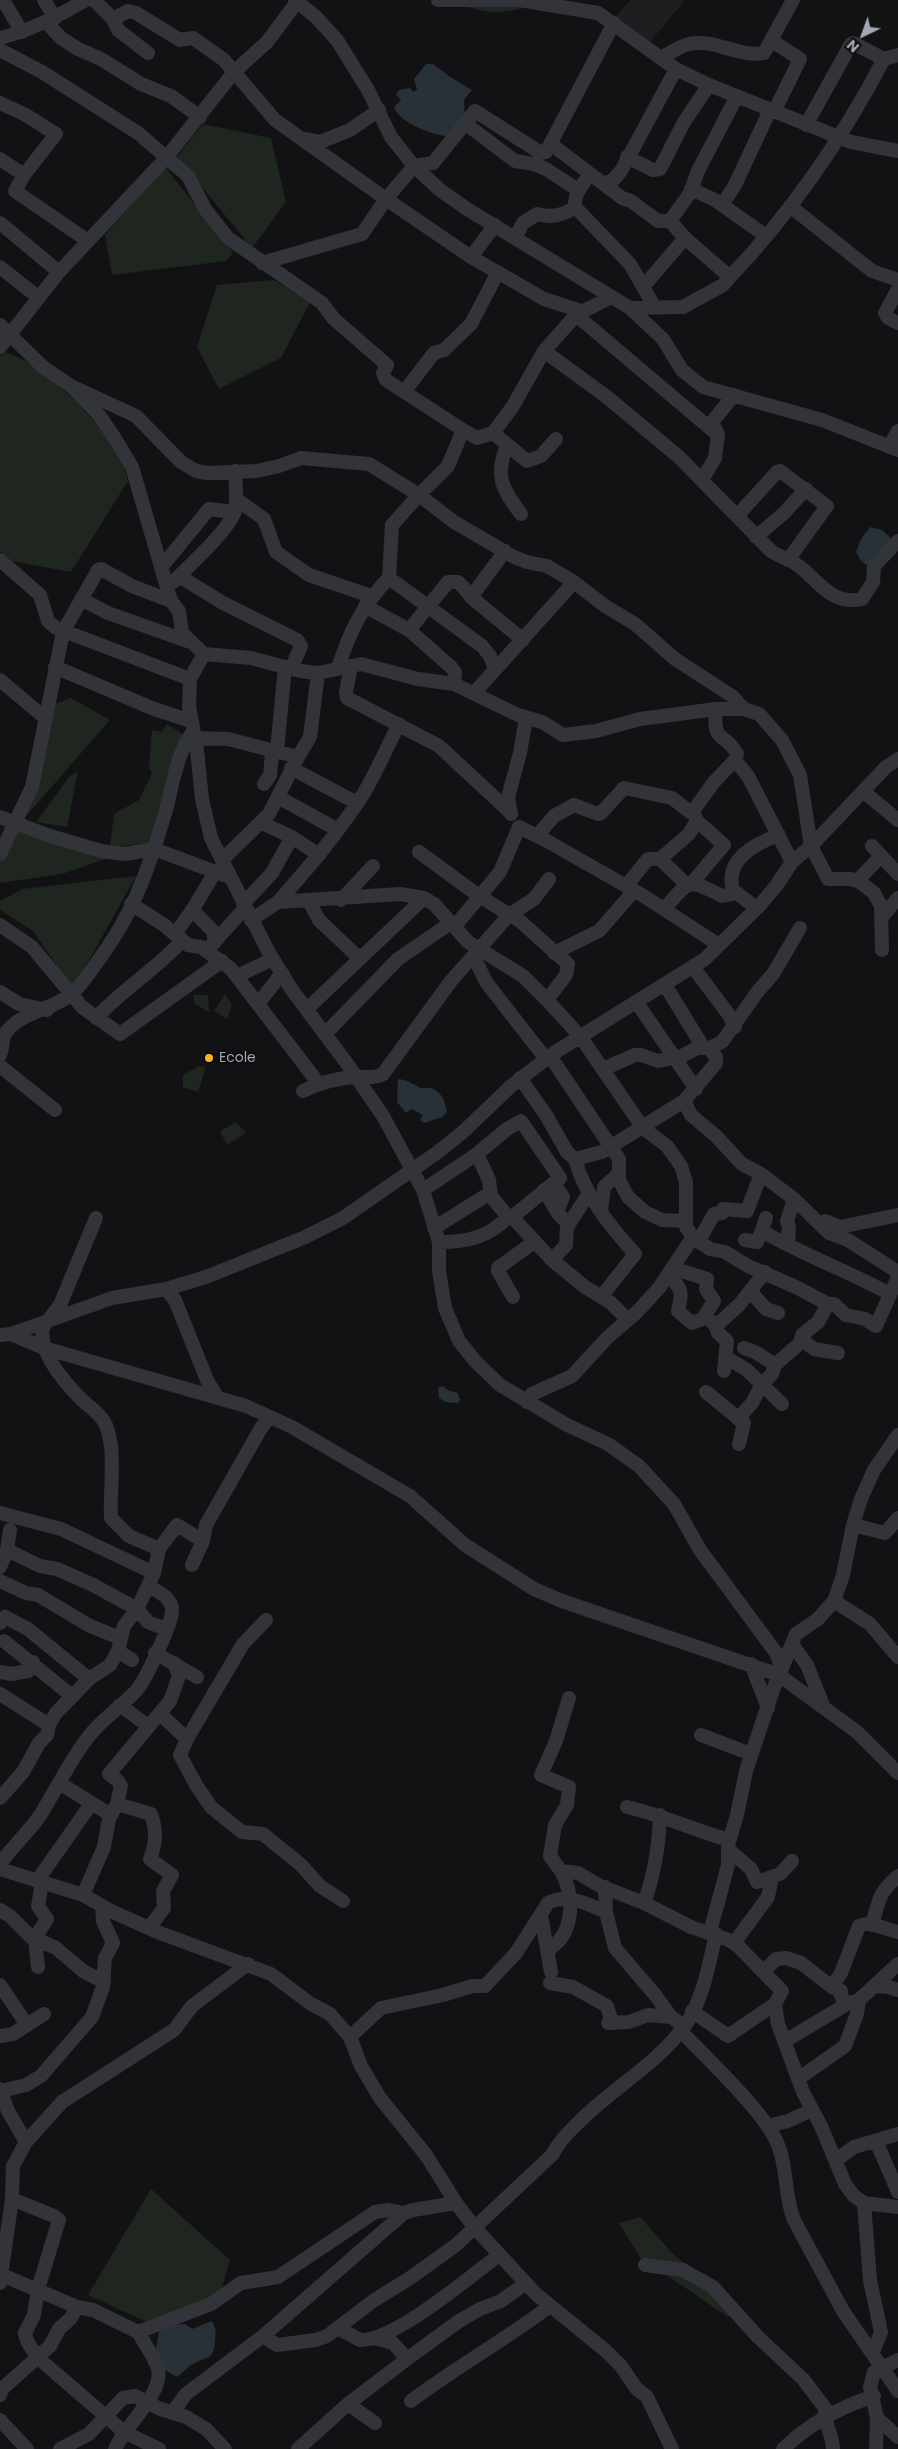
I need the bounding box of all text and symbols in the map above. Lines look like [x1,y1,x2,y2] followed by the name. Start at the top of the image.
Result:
[838,10,888,60] north arrow
[842,35,864,57] text: N
[219,1050,256,1066] place label: Ecole
[203,1052,215,1064] marker: Ecole

